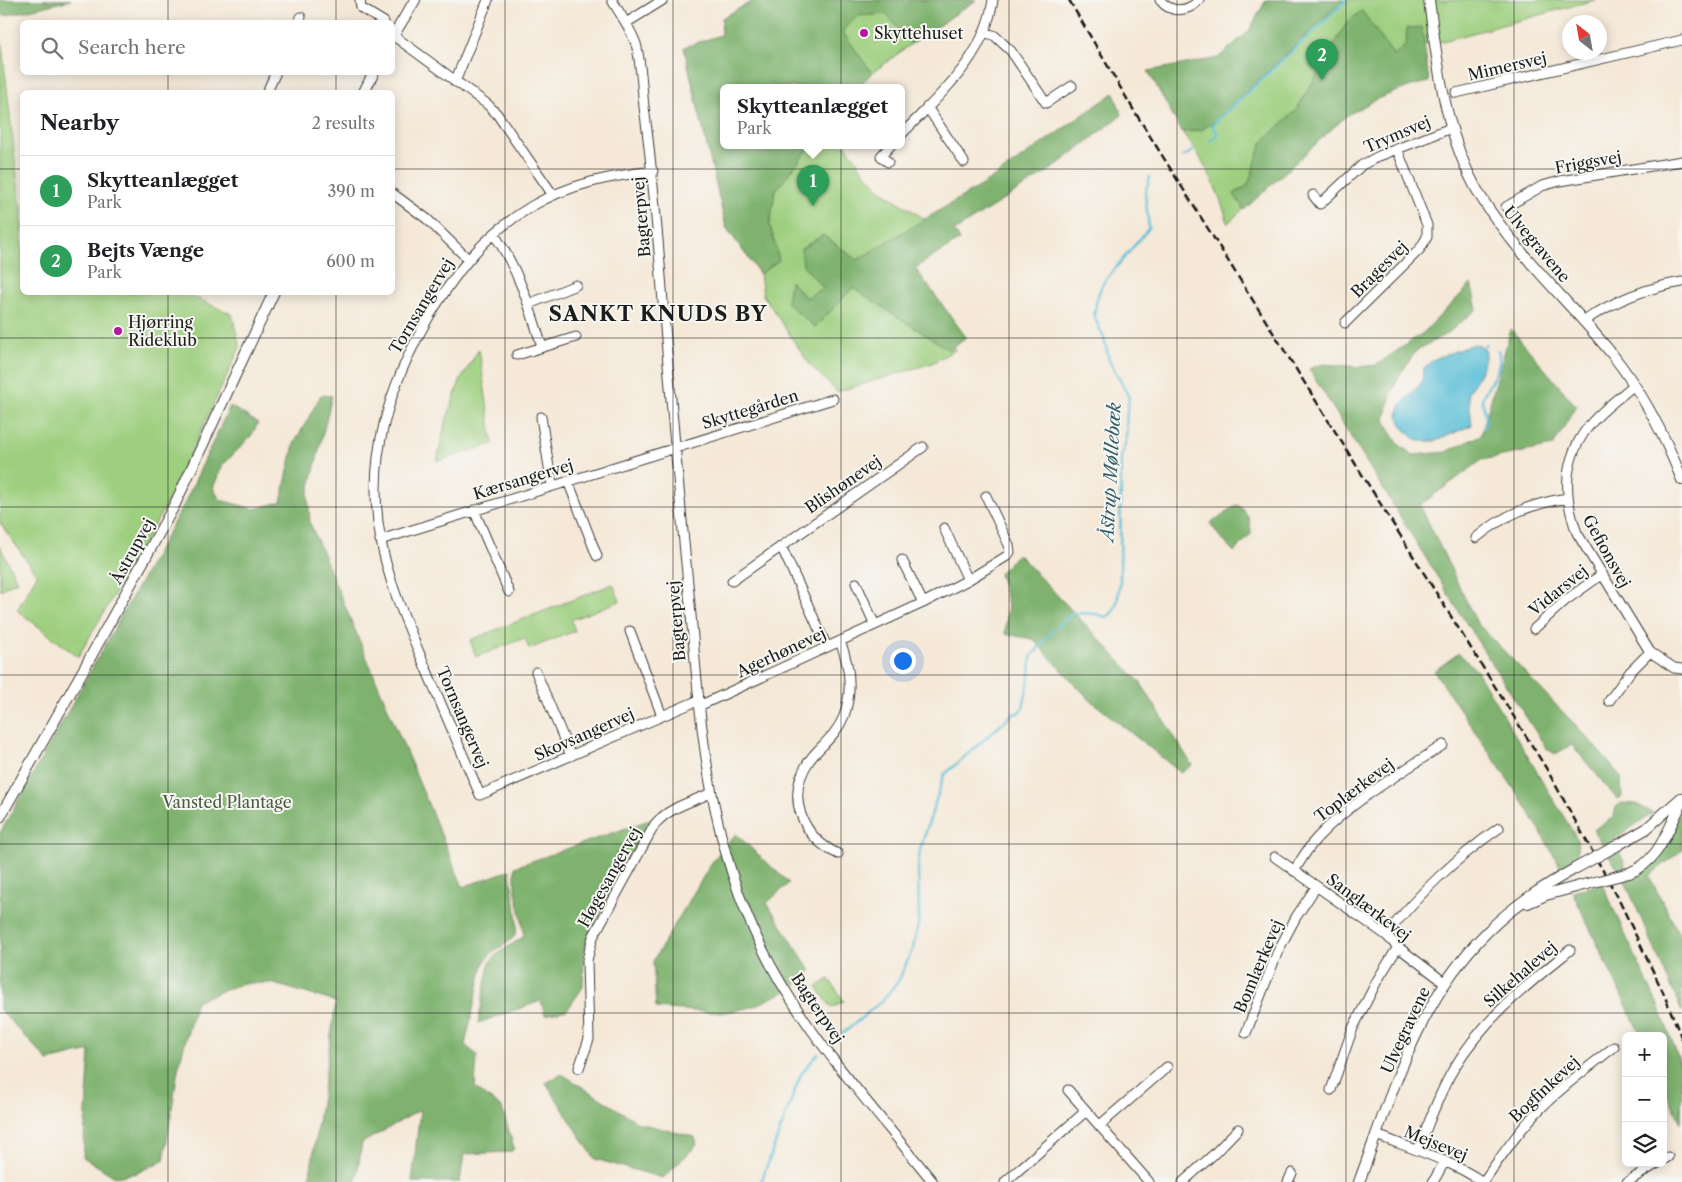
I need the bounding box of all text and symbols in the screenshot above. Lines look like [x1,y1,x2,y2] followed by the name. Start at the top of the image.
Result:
[1562,15,1607,60] north arrow
[20,20,395,75] search box
[874,23,964,43] place label: Skyttehuset
[858,27,870,39] marker: Skyttehuset
[38,34,66,62] icon: search
[78,36,186,59] text: Search here
[1306,39,1338,80] pin: 2
[1466,47,1548,85] street label: Mimersvej
[720,84,905,149] popup
[737,95,888,118] text: Skytteanlægget
[40,110,119,135] text: Nearby
[1361,111,1433,157] street label: Trymsvej
[312,113,375,133] text: 2 results
[737,118,772,138] text: Park
[1553,146,1623,178] street label: Friggsvej
[797,165,829,206] pin: 1
[87,169,238,192] text: Skytteanlægget
[628,176,654,258] street label: Bagterpvej
[52,181,60,201] text: 1
[328,181,375,201] text: 390 m
[87,192,122,212] text: Park
[1499,202,1575,286] street label: Ulvegravene
[1346,236,1412,302] street label: Bragesvej
[87,239,204,262] text: Bejts Vænge
[51,251,61,271] text: 2
[326,251,375,271] text: 600 m
[385,254,457,358] street label: Tornsangervej
[87,262,122,282] text: Park
[549,301,767,326] district label: SANKT KNUDS BY
[128,312,197,350] place label: Hjørring Rideklub
[112,325,124,337] marker: Hjørring Rideklub
[699,385,801,433] street label: Skyttegården
[1095,401,1126,545] water label: Åstrup Møllebæk
[801,451,885,517] street label: Blishønevej
[470,454,576,504] street label: Kærsangervej
[1579,511,1635,591] street label: Gefionsvej
[105,515,158,588] street label: Åstrupvej
[1524,560,1591,620] street label: Vidarsvej
[663,580,689,662] street label: Bagterpvej
[732,623,829,682] street label: Agerhønevej
[890,648,916,674] your location
[433,663,493,771] street label: Tornsangervej
[531,703,637,765] street label: Skovsangervej
[1310,754,1398,826] street label: Toplærkevej
[161,792,292,812] park label: Vansted Plantage
[573,823,645,931] street label: Høgesangervej
[1323,869,1415,945] street label: Sanglærkevej
[1229,916,1287,1016] street label: Bomlærkevej
[1479,937,1561,1011] street label: Silkehalevej
[787,969,849,1047] street label: Bagterpvej
[1376,983,1434,1077] street label: Ulvegravene
[1622,1032,1667,1167] map controls
[1622,1032,1667,1077] button: +
[1505,1051,1583,1127] street label: Bogfinkevej
[1622,1077,1667,1122] button: −
[1401,1121,1471,1165] street label: Mejsevej
[1622,1122,1667,1167] button: layers

